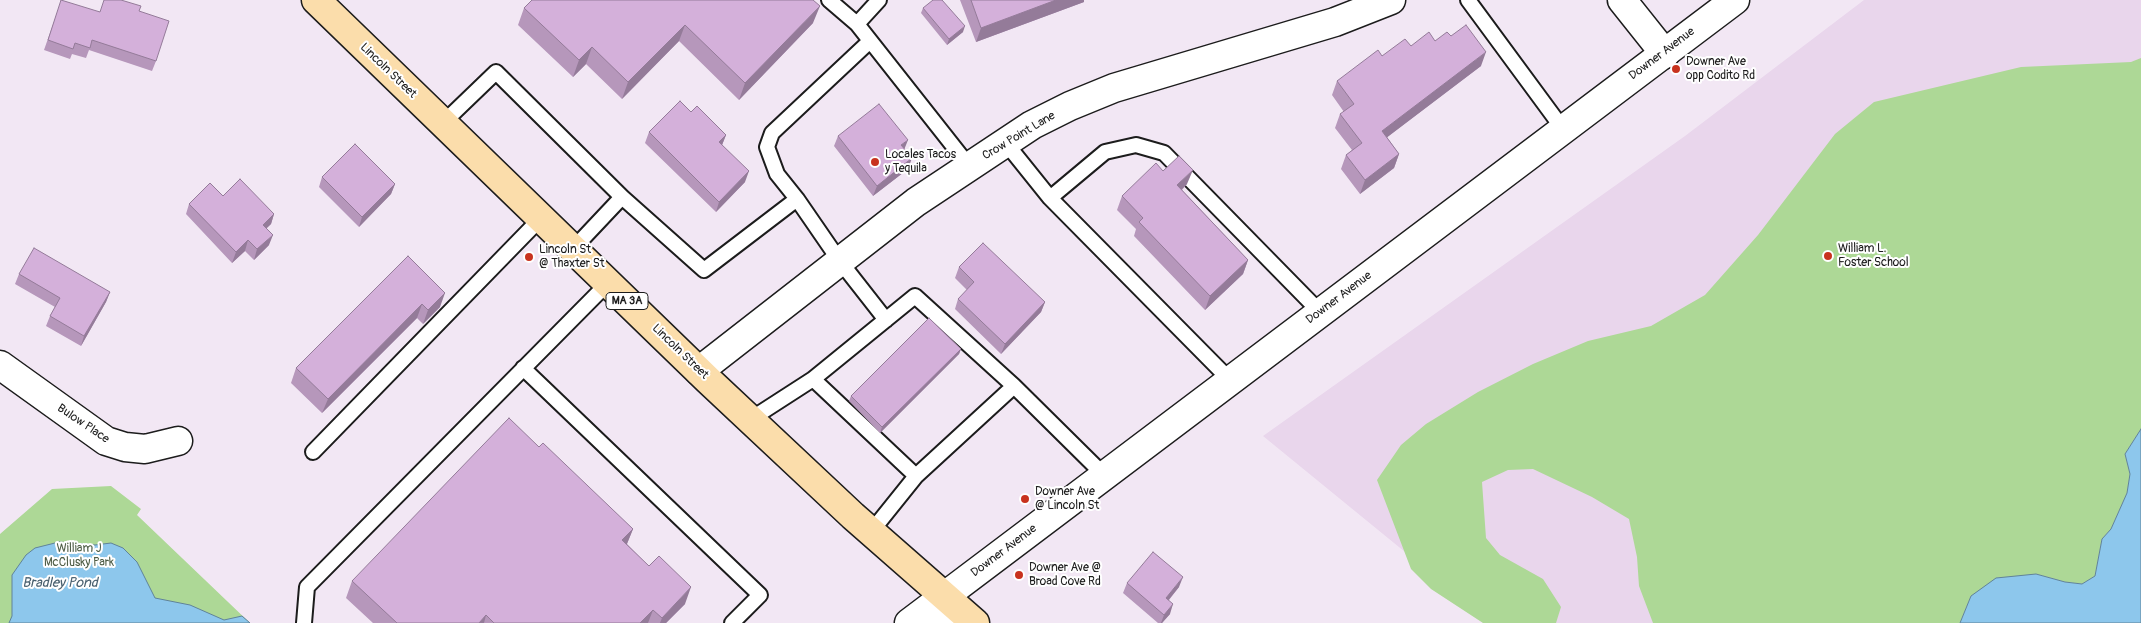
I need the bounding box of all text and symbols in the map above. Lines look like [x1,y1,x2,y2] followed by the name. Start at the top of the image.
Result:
[1626,25,1698,83] street label: Downer Avenue
[357,40,419,102] street label: Lincoln Street
[1686,55,1755,83] place label: Downer Ave opp Codito Rd
[1670,63,1682,75] marker: Downer Ave opp Codito Rd
[980,109,1058,163] street label: Crow Point Lane
[885,148,956,176] place label: Locales Tacos y Tequila
[869,156,881,168] marker: Locales Tacos y Tequila
[1838,242,1909,270] place label: William L. Foster School
[539,243,605,271] place label: Lincoln St @ Thaxter St
[1822,250,1834,262] marker: William L. Foster School
[523,251,535,263] marker: Lincoln St @ Thaxter St
[1303,269,1375,327] street label: Downer Avenue
[606,292,648,310] road number: MA 3A
[649,321,711,383] street label: Lincoln Street
[54,401,112,447] street label: Bulow Place
[1035,485,1099,513] place label: Downer Ave @ Lincoln St
[1019,493,1031,505] marker: Downer Ave @ Lincoln St
[968,522,1040,580] street label: Downer Avenue
[44,542,114,570] park label: William J McClusky Park
[1029,561,1101,589] place label: Downer Ave @ Broad Cove Rd
[1013,569,1025,581] marker: Downer Ave @ Broad Cove Rd
[22,575,98,591] water label: Bradley Pond

